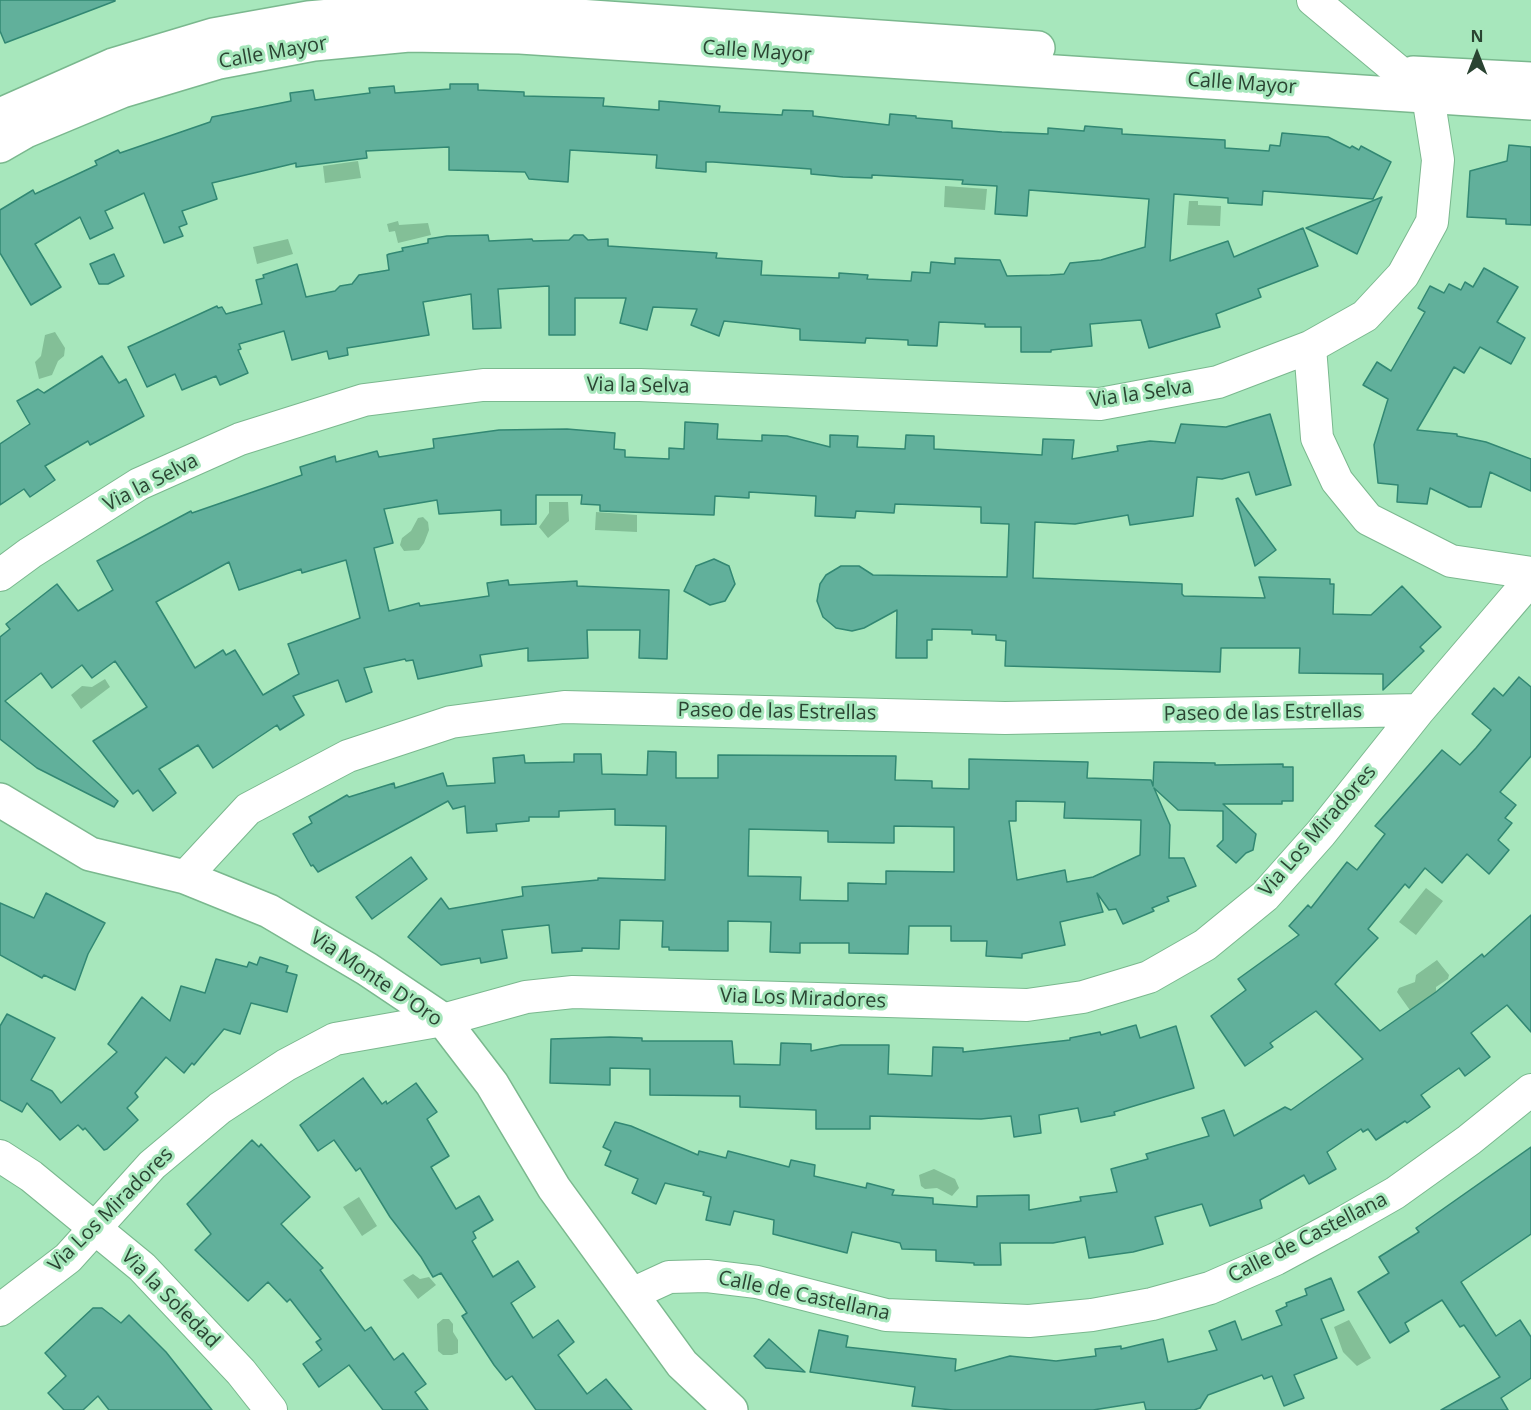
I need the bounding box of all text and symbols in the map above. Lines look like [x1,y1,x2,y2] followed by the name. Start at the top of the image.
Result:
[1447,24,1507,84] north arrow
[1470,25,1484,47] text: N
[217,32,329,74] street label: Calle Mayor
[702,36,812,68] street label: Calle Mayor
[1187,68,1297,100] street label: Calle Mayor
[586,373,690,399] street label: Via la Selva
[1088,375,1194,413] street label: Via la Selva
[100,449,202,517] street label: Via la Selva
[678,698,876,726] street label: Paseo de las Estrellas
[1164,699,1362,727] street label: Paseo de las Estrellas
[1254,760,1382,902] street label: Via Los Miradores
[306,926,446,1032] street label: Via Monte D'Oro
[720,984,886,1014] street label: Via Los Miradores
[44,1143,178,1277] street label: Via Los Miradores
[1225,1188,1391,1288] street label: Calle de Castellana
[116,1245,224,1353] street label: Via la Soledad
[716,1266,892,1326] street label: Calle de Castellana

